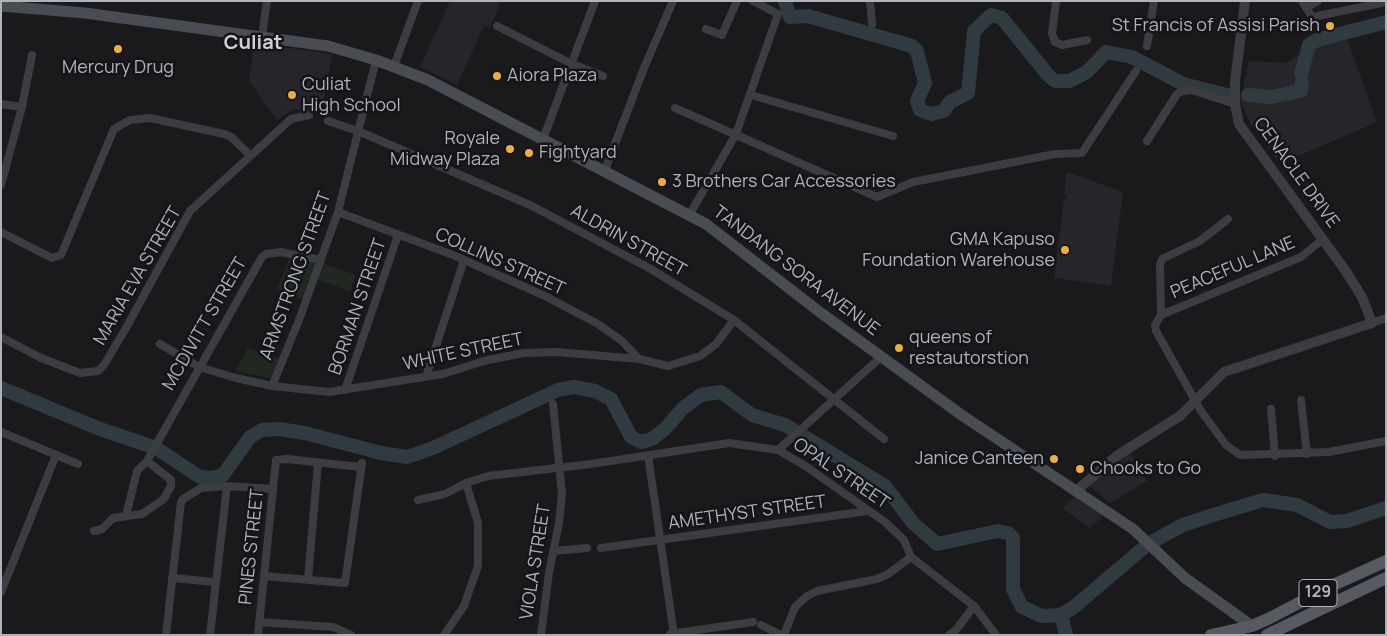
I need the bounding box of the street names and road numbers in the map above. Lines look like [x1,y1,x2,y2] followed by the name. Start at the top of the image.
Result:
[1249,114,1343,232] street label: CENACLE DRIVE
[256,189,336,363] street label: ARMSTRONG STREET
[567,200,689,282] street label: ALDRIN STREET
[709,201,883,341] street label: TANDANG SORA AVENUE
[90,203,186,349] street label: MARIA EVA STREET
[432,224,568,300] street label: COLLINS STREET
[1168,232,1298,304] street label: PEACEFUL LANE
[325,236,391,378] street label: BORMAN STREET
[158,254,252,394] street label: MCDIVITT STREET
[401,329,525,375] street label: WHITE STREET
[789,434,893,514] street label: OPAL STREET
[235,488,269,606] street label: PINES STREET
[667,491,827,535] street label: AMETHYST STREET
[516,503,556,621] street label: VIOLA STREET
[1299,580,1337,606] road number: 129

